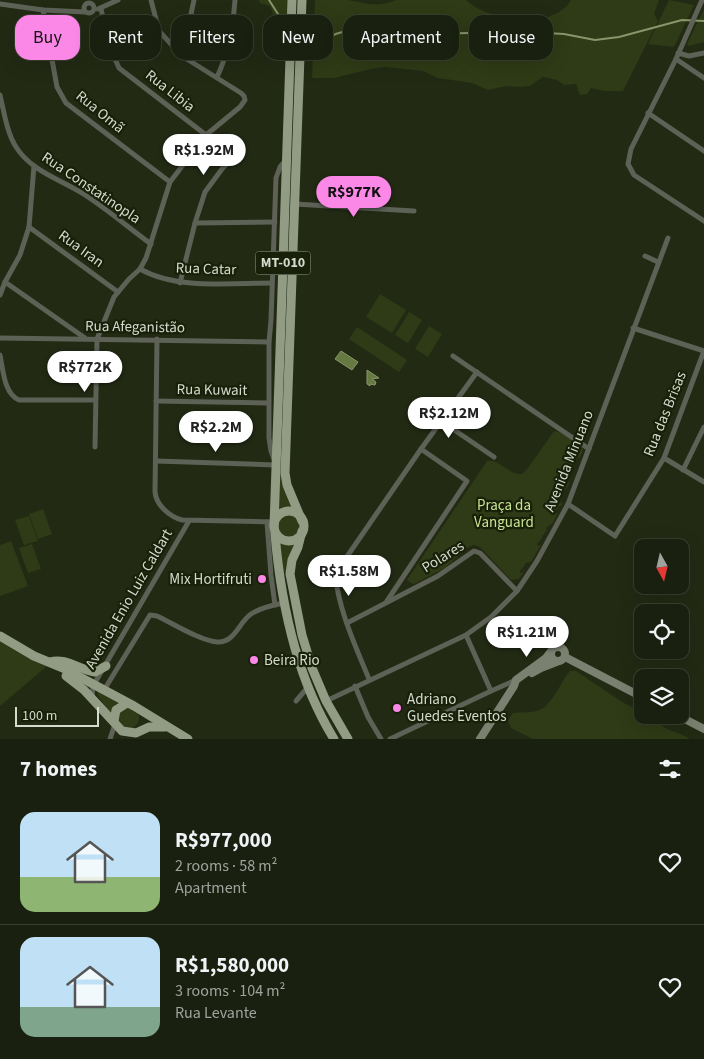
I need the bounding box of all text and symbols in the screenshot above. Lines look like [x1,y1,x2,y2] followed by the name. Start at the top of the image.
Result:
[15,15,80,60] chip: Buy
[90,15,161,60] chip: Rent
[171,15,253,60] chip: Filters
[263,15,333,60] chip: New
[343,15,459,60] chip: Apartment
[469,15,553,60] chip: House
[141,65,199,117] street label: Rua Libia
[71,86,129,138] street label: Rua Omã
[158,134,250,176] pin: R$1.92M
[174,139,234,161] text: R$1.92M
[37,147,145,229] street label: Rua Constatinopla
[313,176,395,218] pin: R$977K
[327,181,381,203] text: R$977K
[54,225,108,273] street label: Rua Iran
[256,252,310,274] road number: MT-010
[175,257,237,281] street label: Rua Catar
[85,316,185,338] street label: Rua Afeganistão
[44,350,126,393] pin: R$772K
[58,356,112,378] text: R$772K
[638,368,692,460] street label: Rua das Brisas
[176,379,248,401] street label: Rua Kuwait
[403,396,495,439] pin: R$2.12M
[419,402,479,424] text: R$2.12M
[539,407,599,515] street label: Avenida Minuano
[175,410,257,453] pin: R$2.2M
[190,416,242,438] text: R$2.2M
[474,495,534,533] park label: Praça da Vanguard
[80,525,178,673] street label: Avenida Enio Luiz Caldart
[418,536,468,578] street label: Polares
[634,539,689,594] north arrow
[634,539,689,724] map controls
[303,554,395,597] pin: R$1.58M
[319,560,379,582] text: R$1.58M
[169,569,252,590] place label: Mix Hortifruti
[256,573,268,585] marker: Mix Hortifruti
[634,604,689,659] button: locate
[481,616,573,658] pin: R$1.21M
[497,621,557,643] text: R$1.21M
[264,650,320,671] place label: Beira Rio
[248,654,260,666] marker: Beira Rio
[634,669,689,724] button: layers
[407,689,507,727] place label: Adriano Guedes Eventos
[391,702,403,714] marker: Adriano Guedes Eventos
[15,704,99,727] scale bar
[22,706,57,726] text: 100 m
[20,754,97,784] text: 7 homes
[656,755,684,783] icon: filters
[175,825,272,855] text: R$977,000
[60,832,120,892] icon: home
[656,848,684,876] icon: heart
[175,855,277,877] text: 2 rooms · 58 m²
[175,877,247,899] text: Apartment
[175,950,289,980] text: R$1,580,000
[60,957,120,1017] icon: home
[656,973,684,1001] icon: heart
[175,980,285,1002] text: 3 rooms · 104 m²
[175,1002,257,1024] text: Rua Levante

